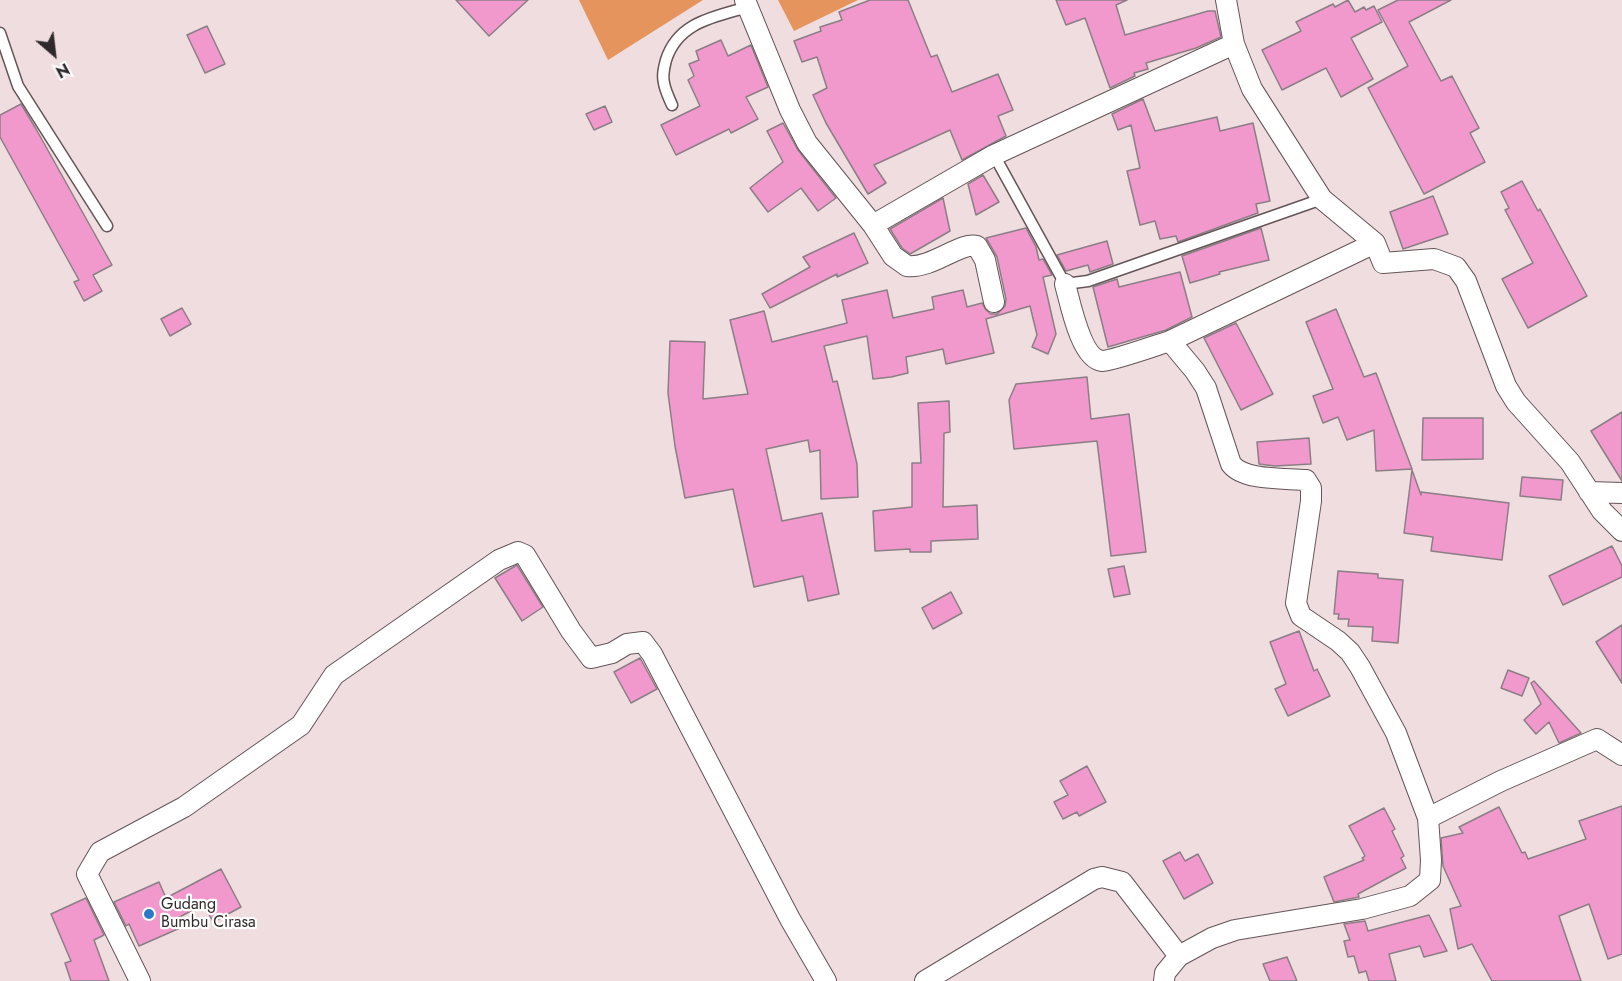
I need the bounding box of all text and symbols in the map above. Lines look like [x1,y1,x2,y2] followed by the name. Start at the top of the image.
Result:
[24,24,84,84] north arrow
[52,57,74,83] text: N
[161,895,256,933] place label: Gudang Bumbu Cirasa
[142,907,156,921] marker: Gudang Bumbu Cirasa

